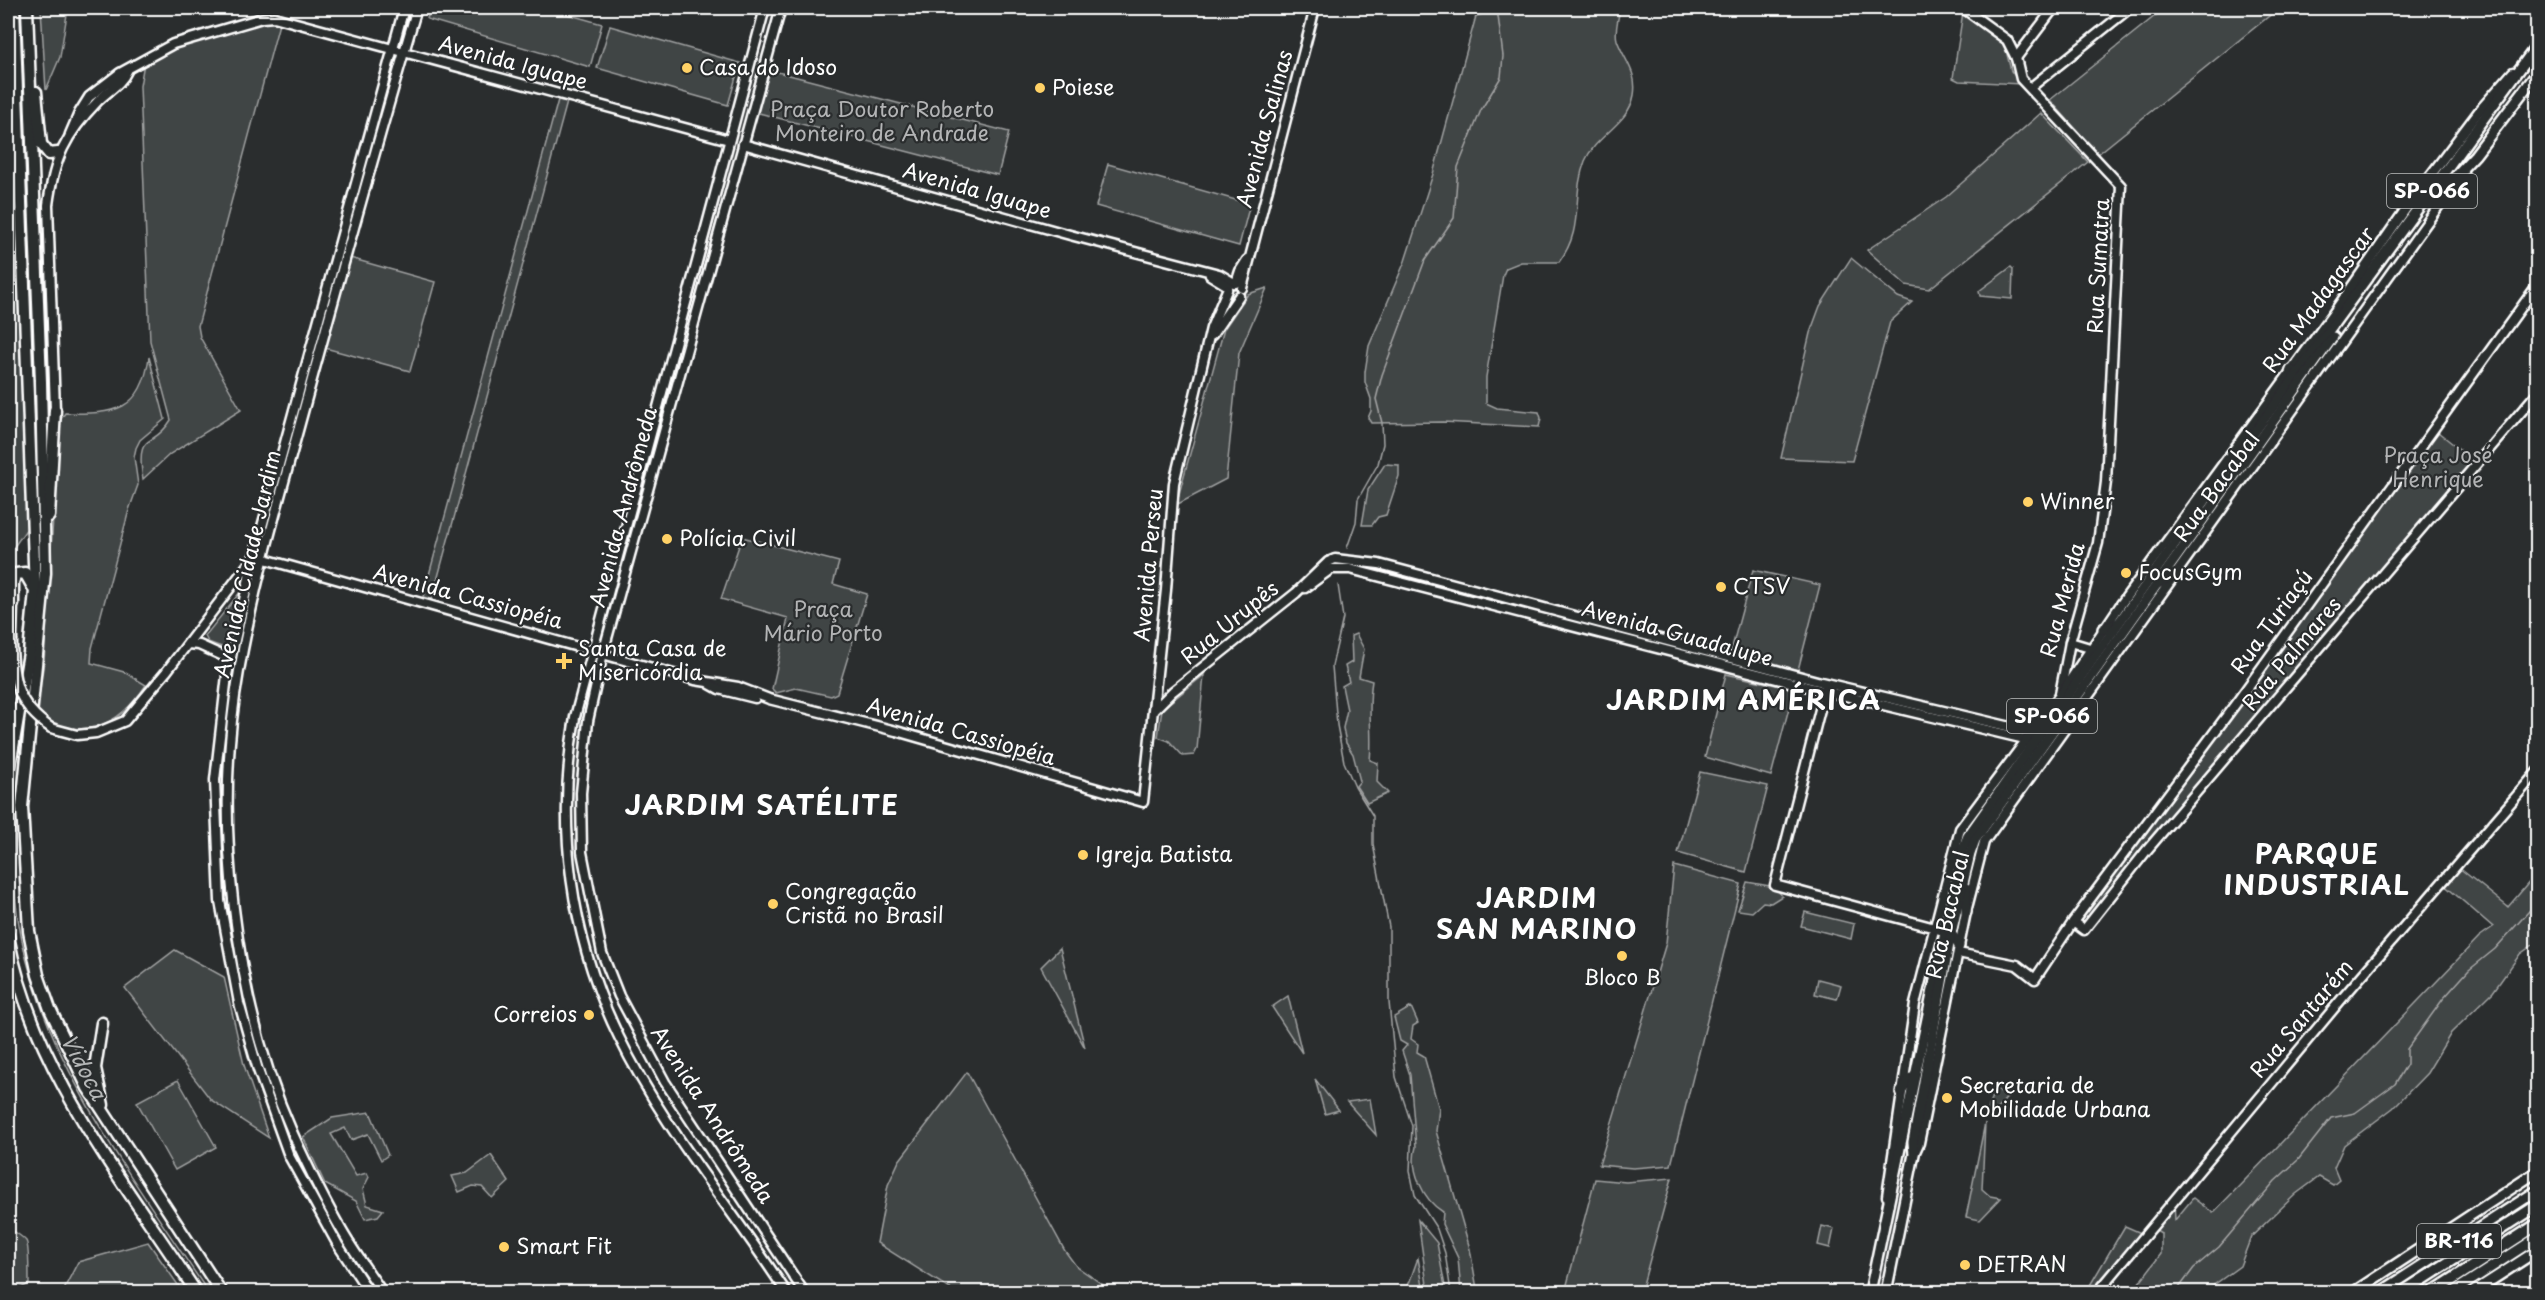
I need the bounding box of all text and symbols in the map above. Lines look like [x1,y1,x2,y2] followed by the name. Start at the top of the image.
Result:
[435,26,592,96] street label: Avenida Iguape
[1227,46,1300,211] street label: Avenida Salinas
[699,50,837,82] place label: Casa do Idoso
[680,61,694,75] marker: Casa do Idoso
[1052,70,1114,102] place label: Poiese
[1033,81,1047,95] marker: Poiese
[770,92,994,148] park label: Praça Doutor Roberto Monteiro de Andrade
[900,153,1056,226] street label: Avenida Iguape
[2387,174,2477,208] road number: SP-066
[2077,197,2117,334] street label: Rua Sumatra
[2253,219,2382,379] street label: Rua Madagascar
[580,403,664,610] street label: Avenida Andrômeda
[2164,424,2267,548] street label: Rua Bacabal
[2383,438,2493,494] park label: Praça José Henrique
[204,446,288,681] street label: Avenida Cidade Jardim
[2040,484,2115,516] place label: Winner
[1124,487,1170,643] street label: Avenida Perseu
[2021,495,2035,509] marker: Winner
[679,521,796,553] place label: Polícia Civil
[660,532,674,546] marker: Polícia Civil
[2030,538,2092,660] street label: Rua Merida
[370,554,567,636] street label: Avenida Cassiopéia
[2138,555,2243,587] place label: FocusGym
[2221,562,2319,680] street label: Rua Turiaçú
[2119,566,2133,580] marker: FocusGym
[1733,569,1791,601] place label: CTSV
[1173,572,1285,671] street label: Rua Urupês
[1714,580,1728,594] marker: CTSV
[2233,589,2348,717] street label: Rua Palmares
[1579,591,1776,673] street label: Avenida Guadalupe
[763,592,883,648] park label: Praça Mário Porto
[578,631,726,687] place label: Santa Casa de Misericórdia
[555,652,573,670] marker: Santa Casa de Misericórdia
[1606,678,1882,719] district label: JARDIM AMÉRICA
[863,688,1060,772] street label: Avenida Cassiopéia
[2007,699,2097,733] road number: SP-066
[625,783,899,824] district label: JARDIM SATÉLITE
[2224,832,2410,904] district label: PARQUE INDUSTRIAL
[1095,837,1232,869] place label: Igreja Batista
[1076,848,1090,862] marker: Igreja Batista
[1916,848,1976,982] street label: Rua Bacabal
[785,874,944,930] place label: Congregação Cristã no Brasil
[1436,876,1638,948] district label: JARDIM SAN MARINO
[766,897,780,911] marker: Congregação Cristã no Brasil
[1615,949,1629,963] marker: Bloco B
[2241,951,2360,1084] street label: Rua Santarém
[1583,960,1661,992] place label: Bloco B
[493,997,577,1029] place label: Correios
[582,1008,596,1022] marker: Correios
[644,1019,783,1209] street label: Avenida Andrômeda
[54,1027,117,1106] water label: Vidoca
[1959,1068,2151,1124] place label: Secretaria de Mobilidade Urbana
[1940,1091,1954,1105] marker: Secretaria de Mobilidade Urbana
[2417,1224,2501,1258] road number: BR-116
[516,1229,612,1261] place label: Smart Fit
[497,1240,511,1254] marker: Smart Fit
[1977,1247,2067,1279] place label: DETRAN
[1958,1258,1972,1272] marker: DETRAN

